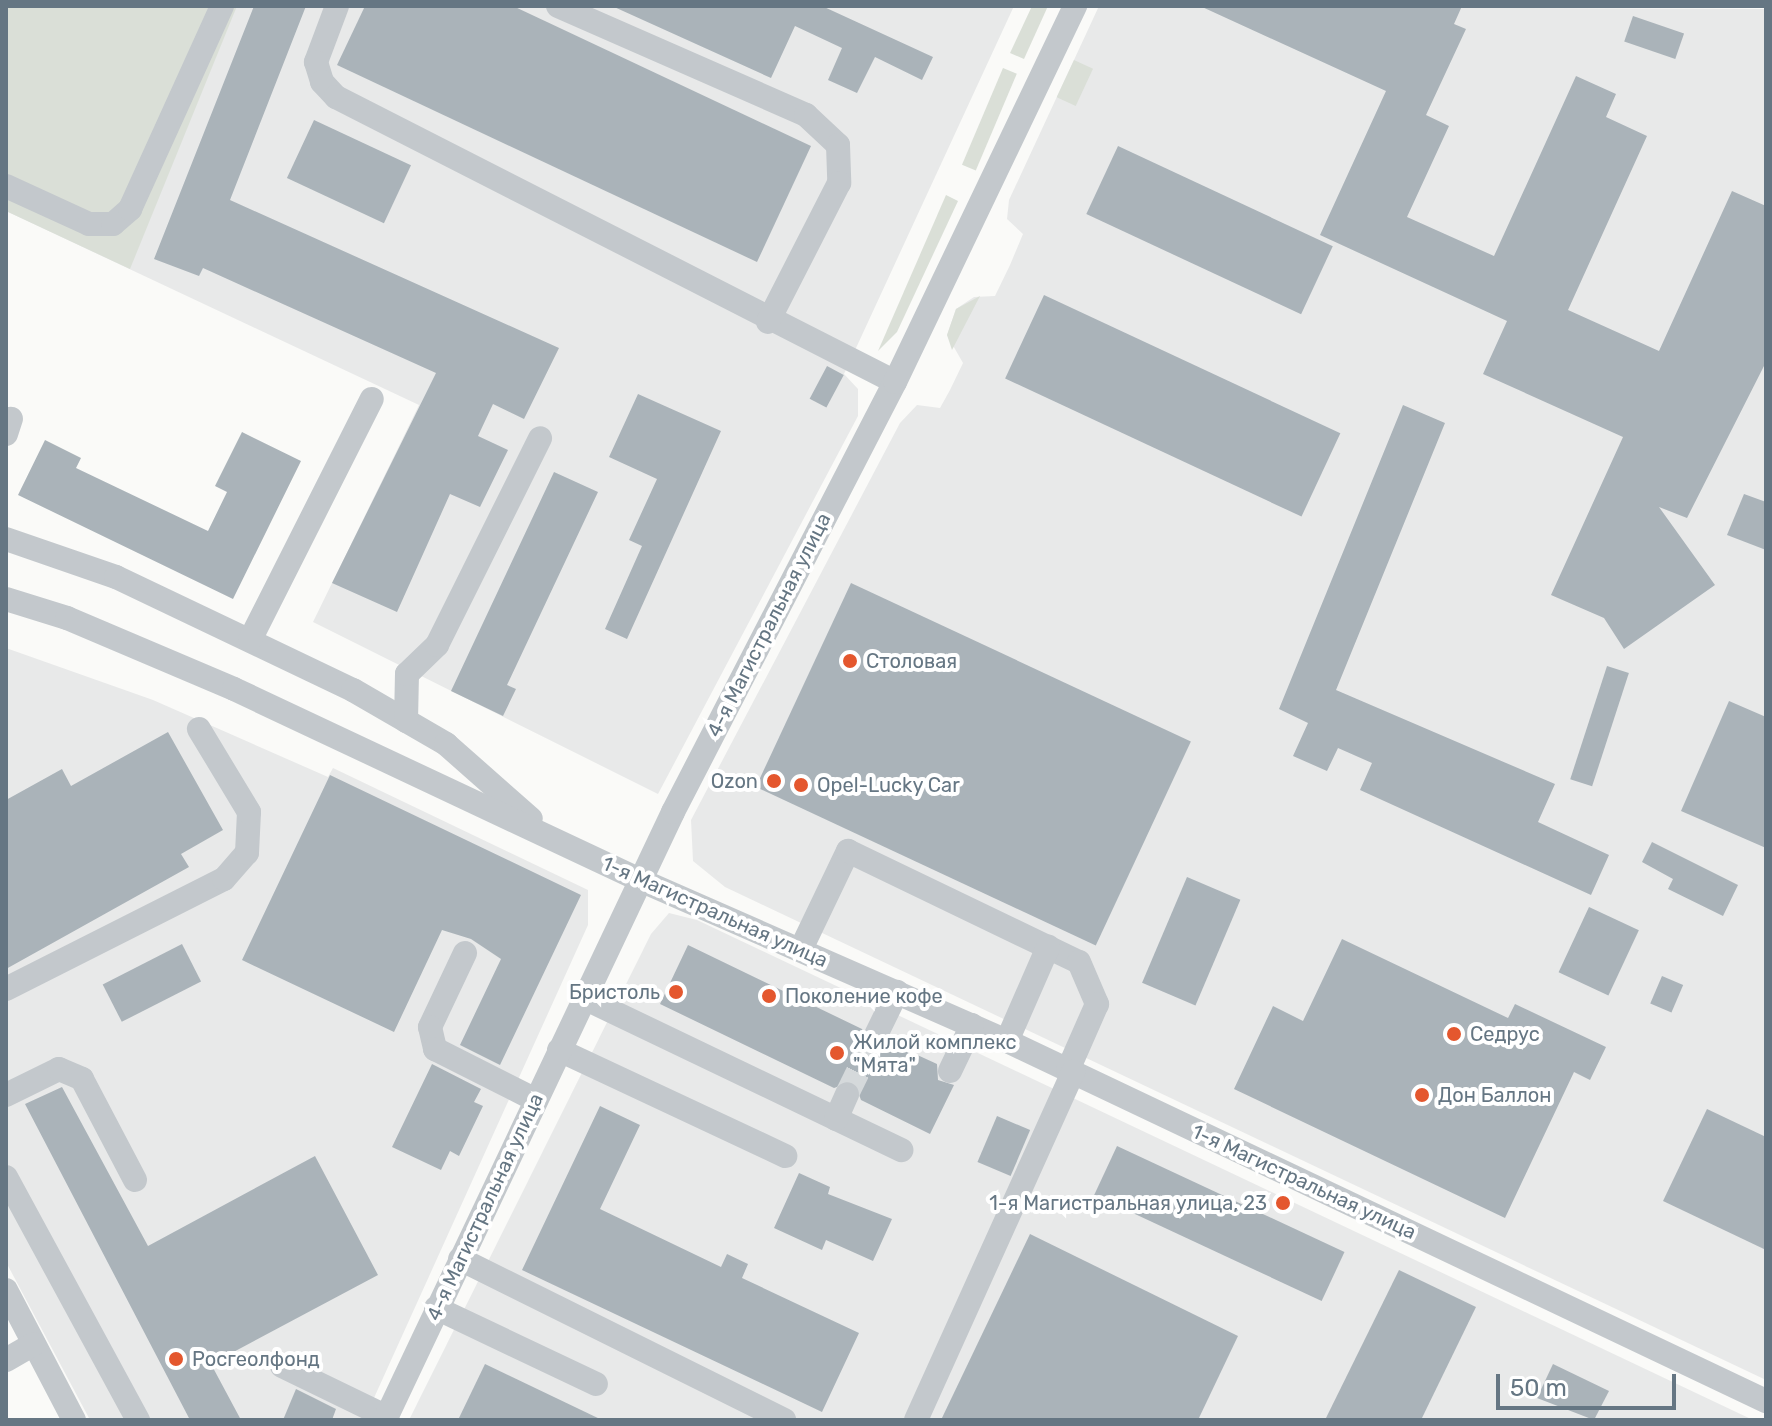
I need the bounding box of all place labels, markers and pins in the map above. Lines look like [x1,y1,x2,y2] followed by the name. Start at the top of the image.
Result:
[866,649,957,673] place label: Столовая
[841,652,859,670] marker: Столовая
[711,769,758,793] place label: Ozon
[765,772,783,790] marker: Ozon
[817,773,960,797] place label: Opel-Lucky Car
[792,776,810,794] marker: Opel-Lucky Car
[569,980,660,1004] place label: Бристоль
[667,983,685,1001] marker: Бристоль
[785,984,943,1008] place label: Поколение кофе
[760,987,778,1005] marker: Поколение кофе
[1470,1022,1540,1046] place label: Седрус
[1445,1025,1463,1043] marker: Седрус
[853,1030,1016,1077] place label: Жилой комплекс "Мята"
[828,1044,846,1062] marker: Жилой комплекс "Мята"
[1438,1083,1551,1107] place label: Дон Баллон
[1413,1086,1431,1104] marker: Дон Баллон
[989,1191,1267,1215] place label: 1-я Магистральная улица, 23
[1274,1194,1292,1212] marker: 1-я Магистральная улица, 23
[192,1347,320,1371] place label: Росгеолфонд
[167,1350,185,1368] marker: Росгеолфонд

